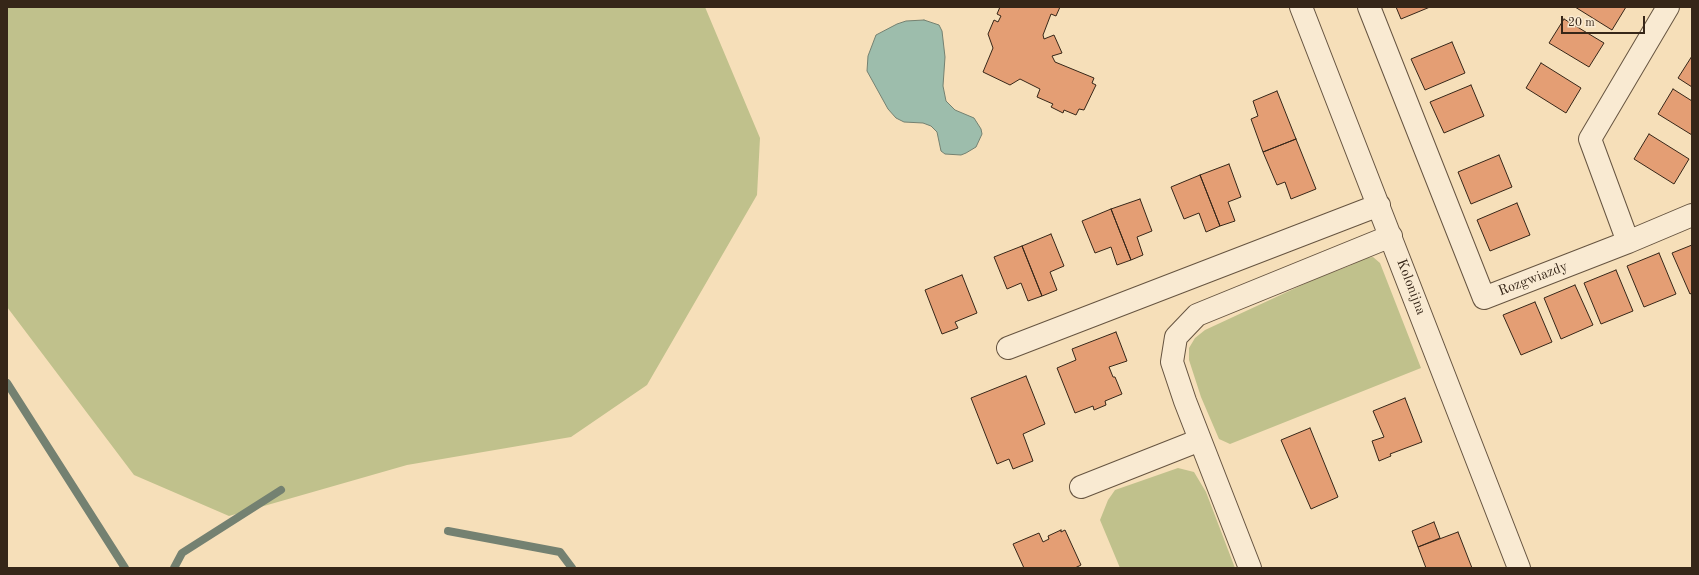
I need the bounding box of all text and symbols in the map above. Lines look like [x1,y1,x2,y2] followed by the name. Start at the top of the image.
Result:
[1563,8,1647,34] scale bar
[1568,17,1595,29] text: 20 m
[1393,257,1429,317] street label: Kolonijna
[1496,258,1570,300] street label: Rozgwiazdy

